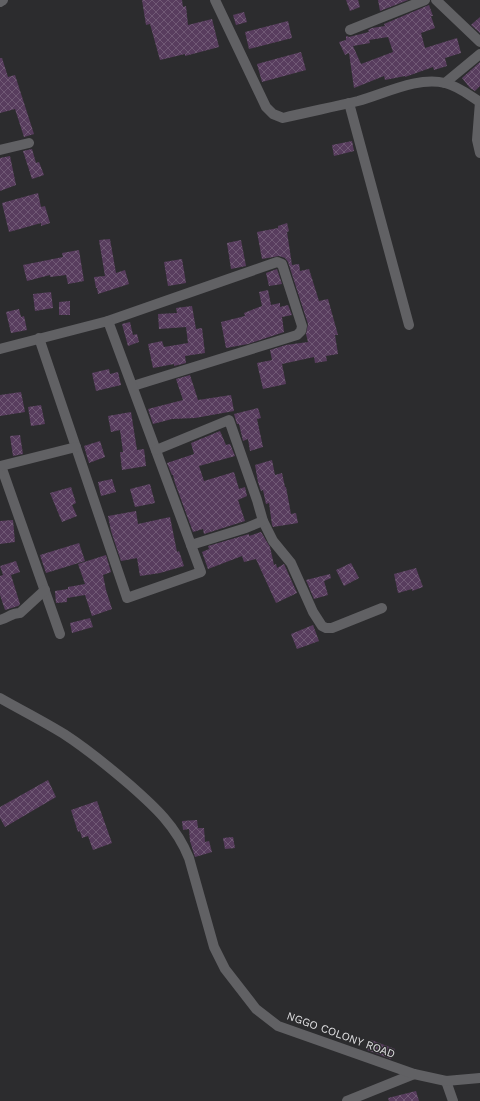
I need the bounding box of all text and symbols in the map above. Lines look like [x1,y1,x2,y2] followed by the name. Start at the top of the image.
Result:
[285,1009,397,1061] street label: NGGO COLONY ROAD

